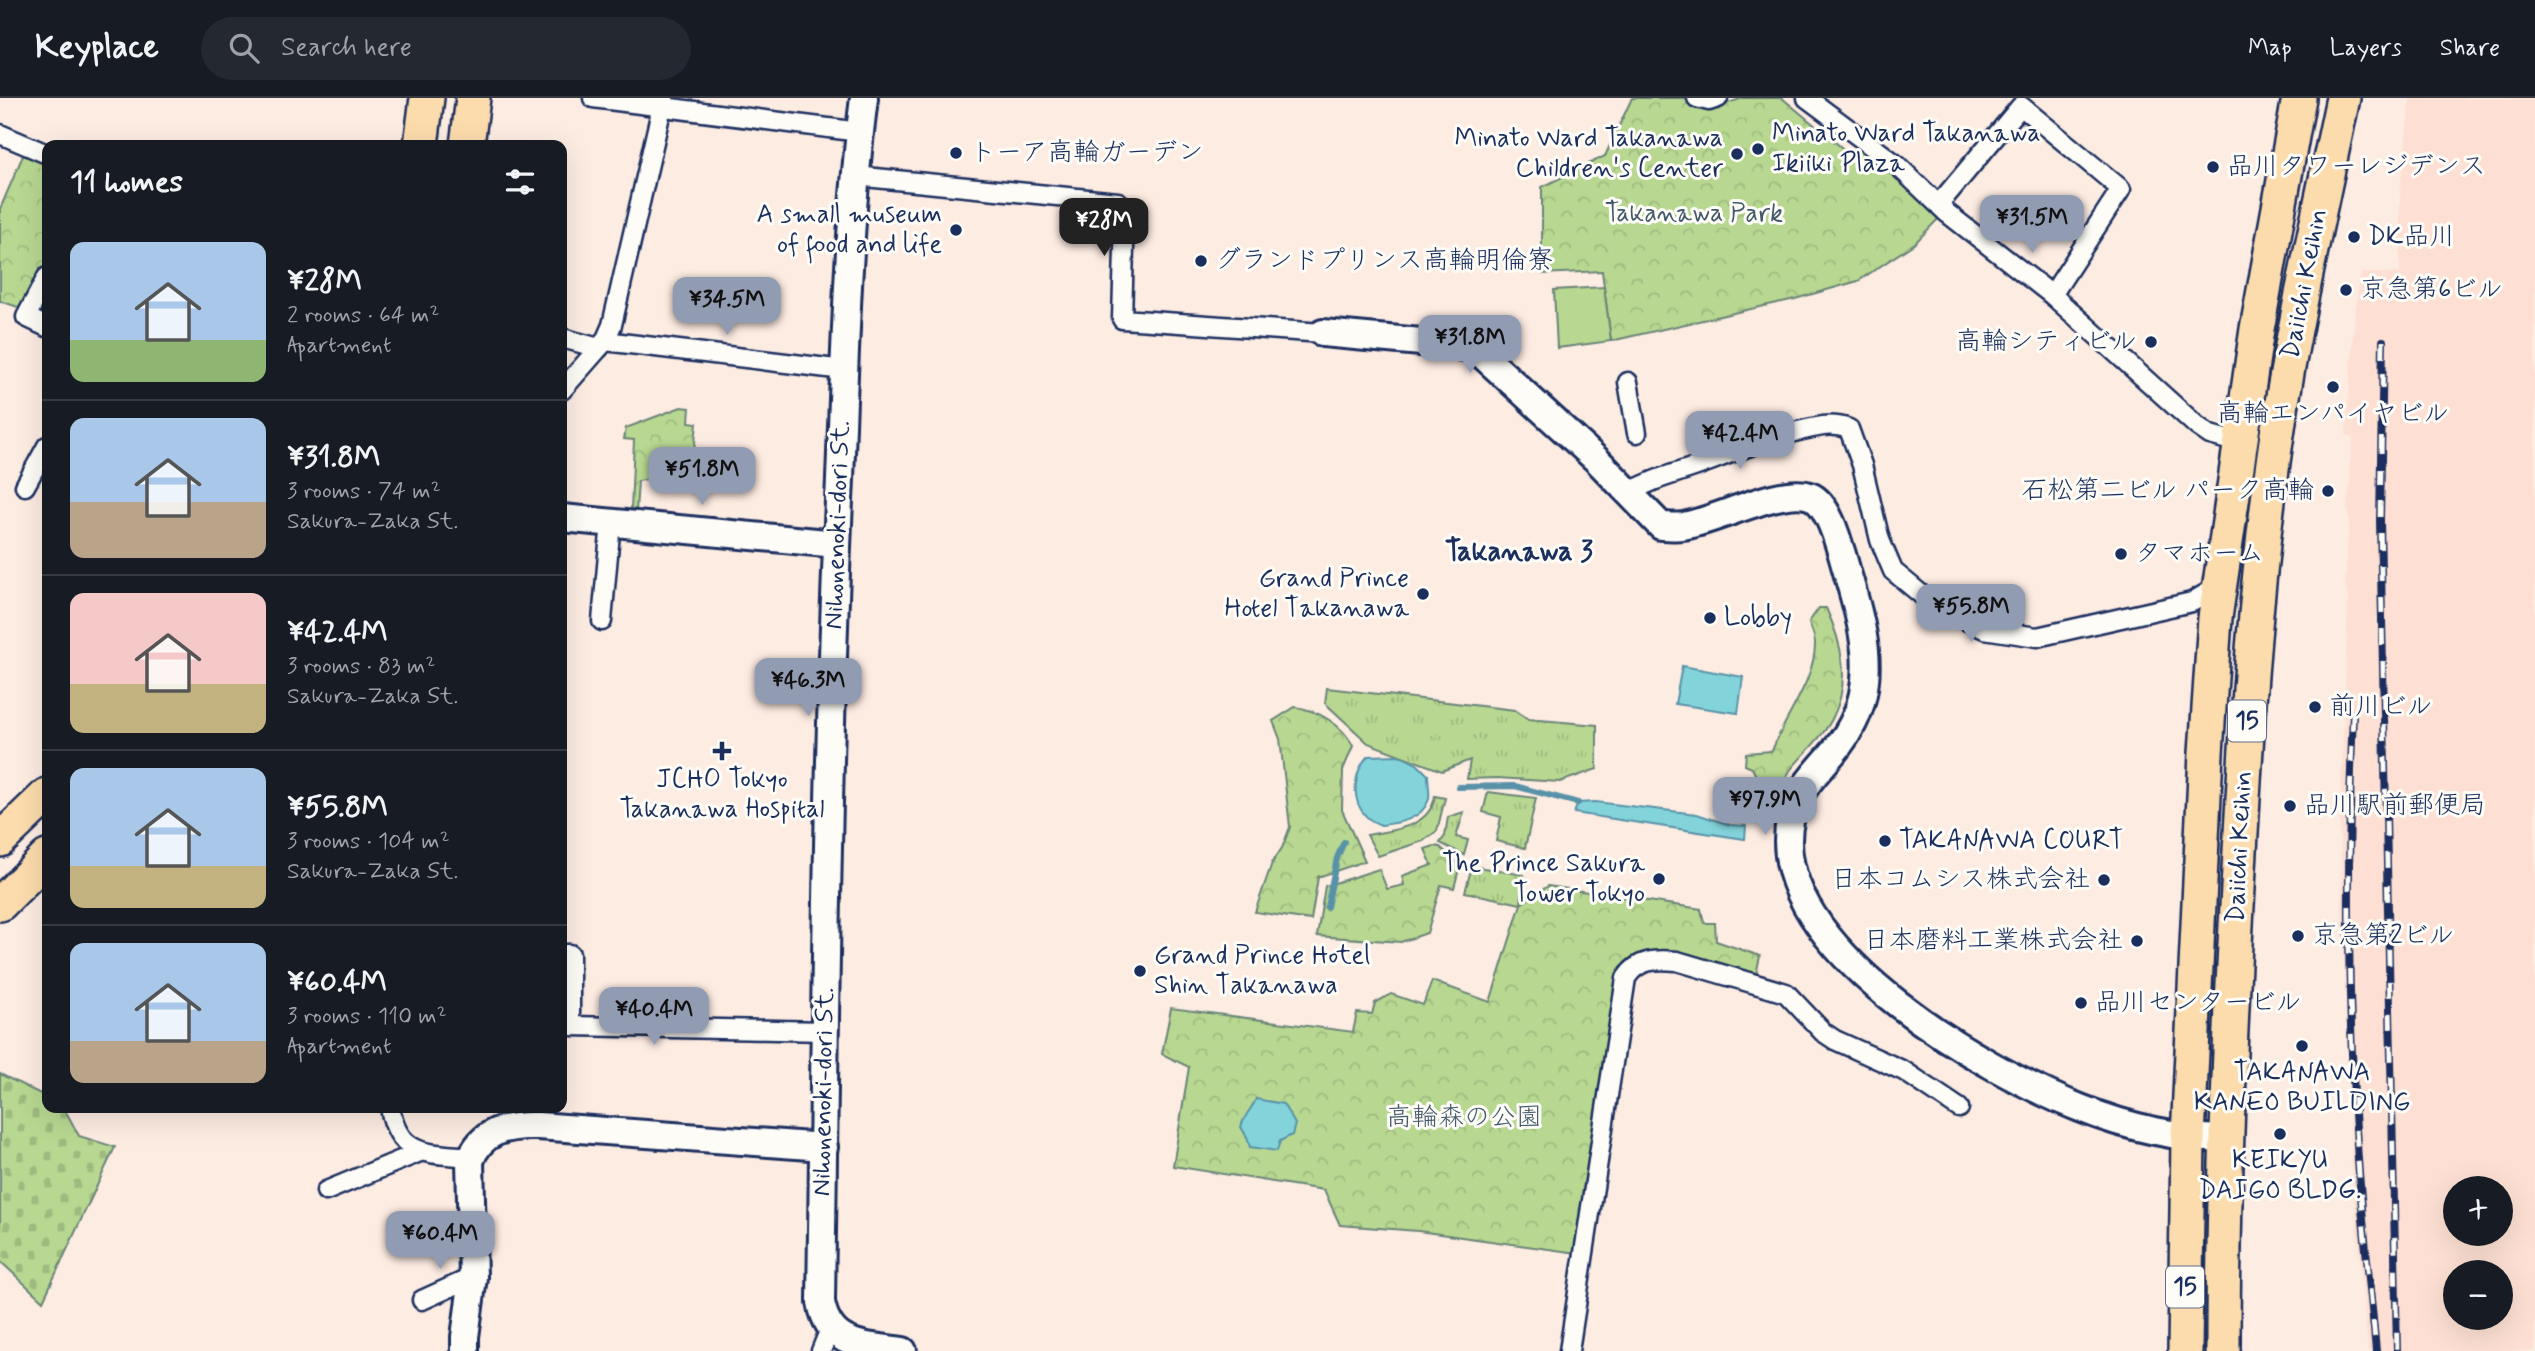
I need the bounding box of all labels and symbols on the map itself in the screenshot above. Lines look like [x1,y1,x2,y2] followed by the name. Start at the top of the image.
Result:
[1772,117,2041,181] place label: Minato Ward Takanawa Ikiiki Plaza
[1454,122,1723,186] place label: Minato Ward Takanawa Children's Center
[970,136,1203,170] place label: トーア高輪ガーデン
[1750,141,1766,157] marker: Minato Ward Takanawa Ikiiki Plaza
[948,145,964,161] marker: トーア高輪ガーデン
[1729,146,1745,162] marker: Minato Ward Takanawa Children's Center
[2227,150,2486,184] place label: 品川タワーレジデンス
[2205,159,2221,175] marker: 品川タワーレジデンス
[1975,195,2089,255] pin: ¥31.5M
[1605,197,1783,231] park label: Takanawa Park
[756,198,942,264] place label: A small museum of food and life
[1063,198,1145,258] pin: ¥28M
[2274,206,2336,362] street label: Daiichi Keihin
[2368,220,2455,254] place label: DK品川
[948,222,964,238] marker: A small museum of food and life
[2346,229,2362,245] marker: DK品川
[1215,244,1553,278] place label: グランドプリンス高輪明倫寮
[1193,253,1209,269] marker: グランドプリンス高輪明倫寮
[2360,273,2503,307] place label: 京急第6ビル
[670,278,784,337] pin: ¥34.5M
[2338,282,2354,298] marker: 京急第6ビル
[1413,316,1527,375] pin: ¥31.8M
[1956,325,2137,359] place label: 高輪シティビル
[2143,334,2159,350] marker: 高輪シティビル
[2325,379,2341,395] marker: 高輪エンパイヤビル
[2217,397,2449,431] place label: 高輪エンパイヤビル
[1683,412,1797,471] pin: ¥42.4M
[817,420,859,630] street label: Nihonenoki-dori St.
[645,448,759,507] pin: ¥51.8M
[2021,474,2314,508] place label: 石松第二ビル パーク高輪
[2320,483,2336,499] marker: 石松第二ビル パーク高輪
[1445,534,1593,571] district label: Takanawa 3
[2135,537,2264,571] place label: タマホーム
[2113,546,2129,562] marker: タマホーム
[1224,562,1409,626] place label: Grand Prince Hotel Takanawa
[1914,584,2028,644] pin: ¥55.8M
[1415,586,1431,602] marker: Grand Prince Hotel Takanawa
[1724,601,1792,635] place label: Lobby
[1702,610,1718,626] marker: Lobby
[751,658,865,718] pin: ¥46.3M
[2329,690,2432,724] place label: 前川ビル
[2307,699,2323,715] marker: 前川ビル
[2228,700,2266,742] road number: 15
[712,741,732,761] marker: JCHO Tokyo Takanawa Hospital
[620,763,824,827] place label: JCHO Tokyo Takanawa Hospital
[2219,770,2261,924] street label: Daiichi Keihin
[1708,778,1822,837] pin: ¥97.9M
[2304,789,2486,823] place label: 品川駅前郵便局
[2282,798,2298,814] marker: 品川駅前郵便局
[1899,824,2124,858] place label: TAKANAWA COURT
[1877,833,1893,849] marker: TAKANAWA COURT
[1442,847,1645,911] place label: The Prince Sakura Tower Tokyo
[1831,863,2090,897] place label: 日本コムシス株式会社
[1651,871,1667,887] marker: The Prince Sakura Tower Tokyo
[2096,872,2112,888] marker: 日本コムシス株式会社
[2312,919,2454,953] place label: 京急第2ビル
[1863,924,2123,958] place label: 日本磨料工業株式会社
[2290,928,2306,944] marker: 京急第2ビル
[2129,933,2145,949] marker: 日本磨料工業株式会社
[1154,939,1370,1003] place label: Grand Prince Hotel Shin Takanawa
[1132,963,1148,979] marker: Grand Prince Hotel Shin Takanawa
[2095,986,2301,1020] place label: 品川センタービル
[805,987,843,1197] street label: Nihonenoki-dori St.
[597,988,711,1047] pin: ¥40.4M
[2073,995,2089,1011] marker: 品川センタービル
[2294,1038,2310,1054] marker: TAKANAWA KANEO BUILDING
[2194,1056,2410,1120] place label: TAKANAWA KANEO BUILDING
[1386,1101,1542,1135] park label: 高輪森の公園
[2272,1126,2288,1142] marker: KEIKYU DAIGO BLDG.
[2199,1144,2361,1208] place label: KEIKYU DAIGO BLDG.
[383,1212,497,1271] pin: ¥60.4M
[2166,1266,2204,1308] road number: 15

